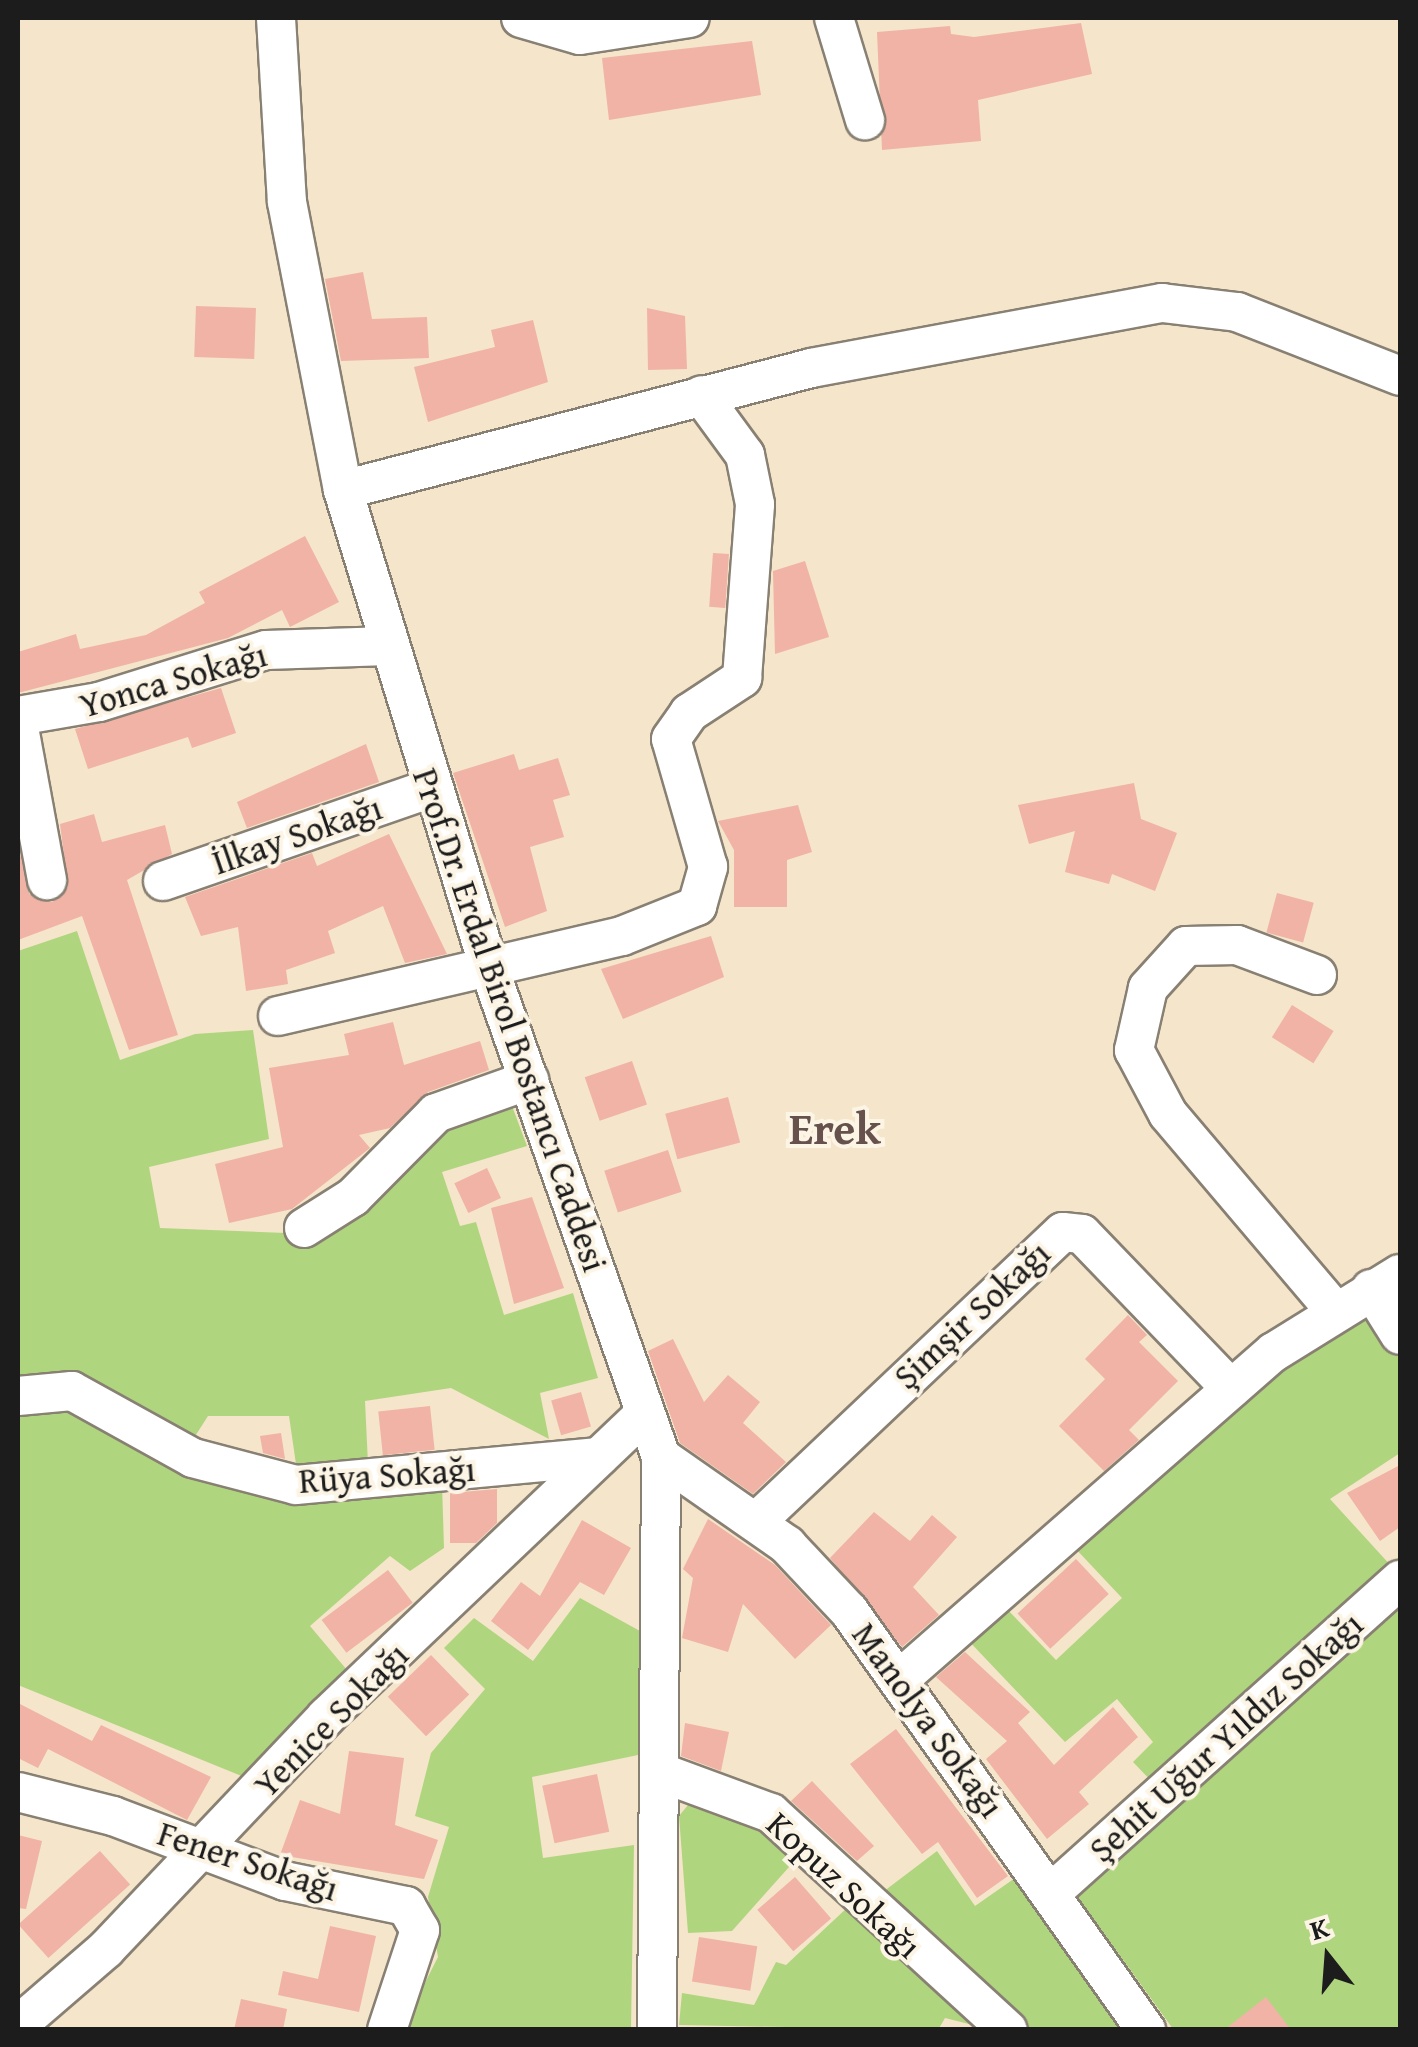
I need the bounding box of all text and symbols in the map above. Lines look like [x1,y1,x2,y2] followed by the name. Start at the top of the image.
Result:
[75,633,271,727] street label: Yonca Sokağı
[404,763,616,1277] street label: Prof.Dr. Erdal Birol Bostancı Caddesi
[207,786,387,884] street label: İlkay Sokağı
[789,1101,881,1155] district label: Erek
[885,1232,1059,1398] street label: Şimşir Sokağı
[297,1448,477,1502] street label: Rüya Sokağı
[1081,1603,1371,1871] street label: Şehit Uğur Yıldız Sokağı
[843,1615,1013,1825] street label: Manolya Sokağı
[245,1634,417,1806] street label: Yenice Sokağı
[758,1803,930,1967] street label: Kopuz Sokağı
[153,1812,343,1910] street label: Fener Sokağı
[1305,1906,1334,1950] text: K
[1278,1907,1378,2007] north arrow

